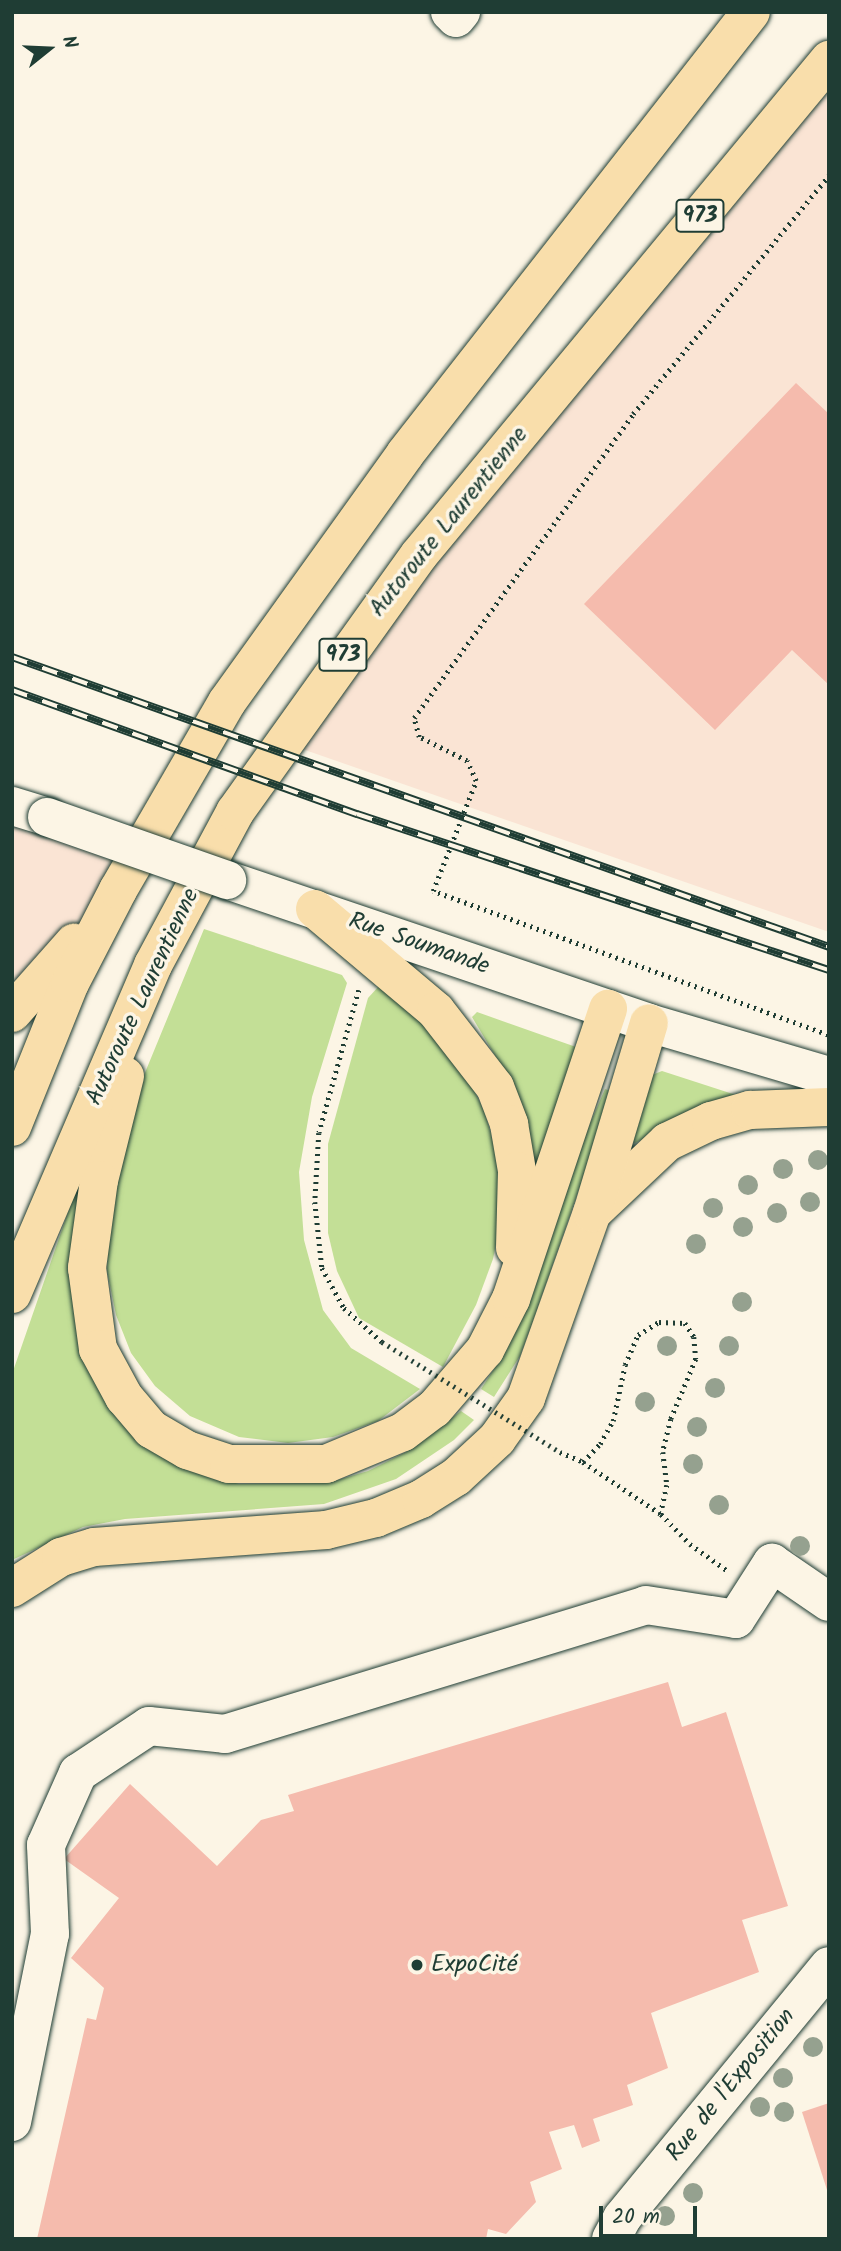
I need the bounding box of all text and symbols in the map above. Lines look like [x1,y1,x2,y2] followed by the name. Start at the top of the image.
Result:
[14,14,84,84] north arrow
[53,32,85,53] text: N
[674,196,726,236] road number: 973
[364,421,534,623] street label: Autoroute Laurentienne
[317,636,369,674] road number: 973
[80,884,206,1110] street label: Autoroute Laurentienne
[345,906,493,982] street label: Rue Soumande
[431,1951,518,1979] place label: ExpoCité
[409,1957,425,1973] marker: ExpoCité
[660,2003,802,2167] street label: Rue de l'Exposition
[603,2192,701,2236] scale bar
[612,2201,660,2234] text: 20 m

